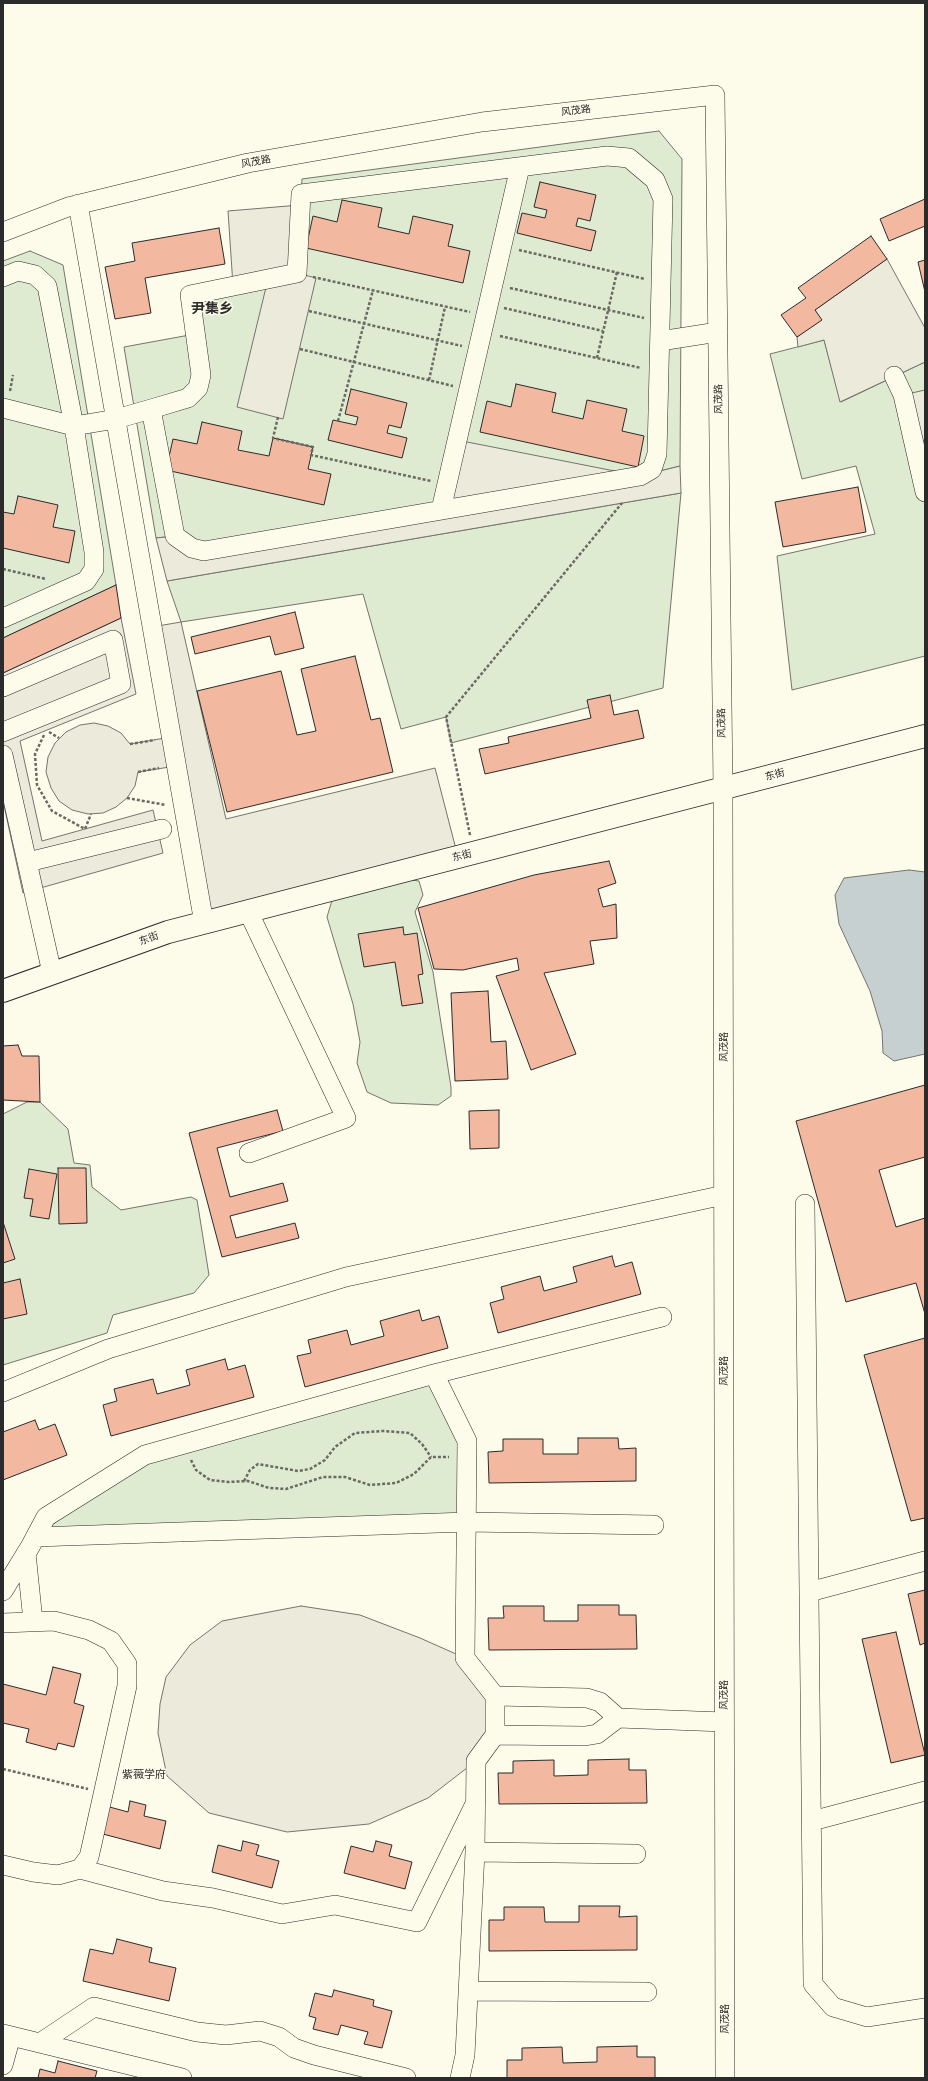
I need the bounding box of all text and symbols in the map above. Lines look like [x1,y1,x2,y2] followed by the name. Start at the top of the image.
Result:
[560,103,592,119] street label: 风茂路
[240,153,272,171] street label: 风茂路
[191,301,233,317] district label: 尹集乡
[713,384,725,414] street label: 风茂路
[716,708,728,738] street label: 风茂路
[764,767,786,783] street label: 东街
[451,848,473,864] street label: 东街
[138,930,160,948] street label: 东街
[718,1032,730,1062] street label: 风茂路
[718,1356,730,1386] street label: 风茂路
[718,1680,730,1710] street label: 风茂路
[122,1768,166,1782] district label: 紫薇学府
[719,2004,731,2034] street label: 风茂路

